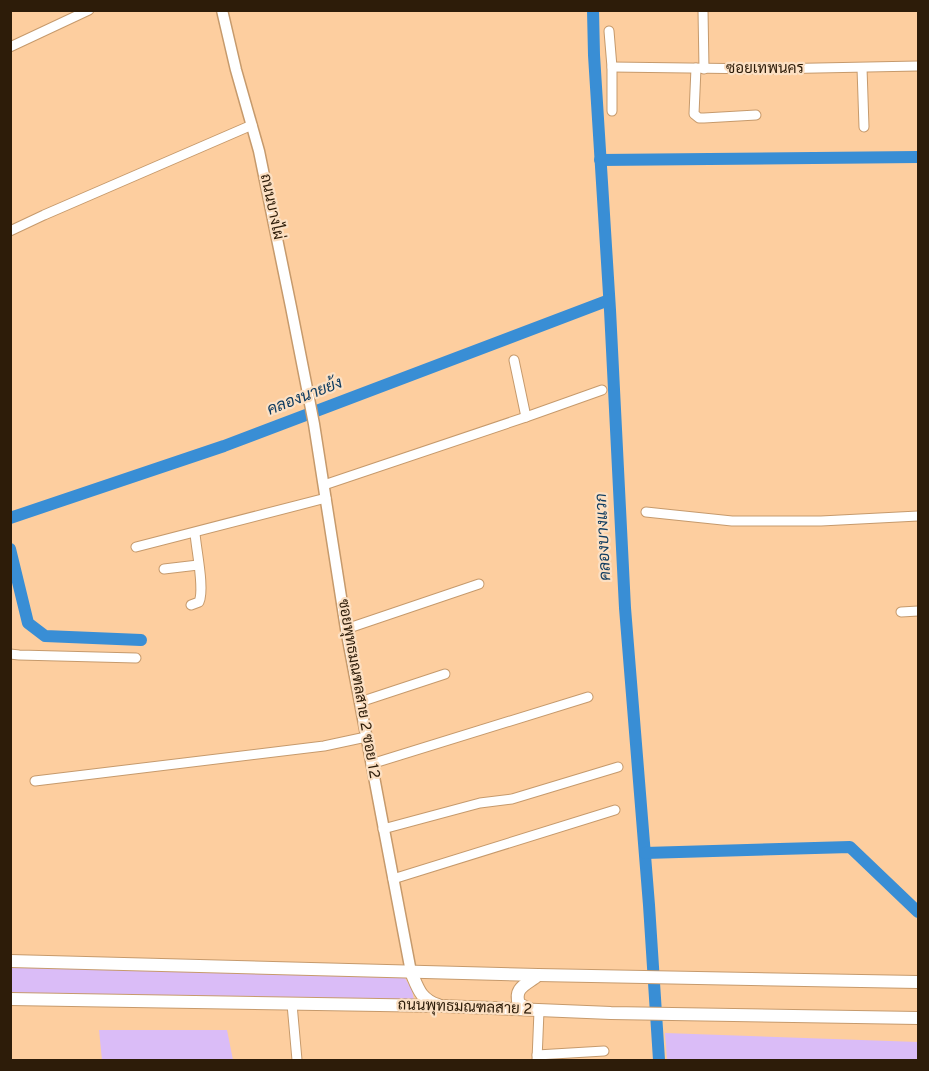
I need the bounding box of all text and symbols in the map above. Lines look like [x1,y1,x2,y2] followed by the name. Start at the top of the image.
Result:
[726,60,804,79] street label: ซอยเทพนคร
[255,172,289,242] street label: ถนนบางไผ่
[263,371,346,421] water label: คลองนายย้ง
[592,493,616,581] water label: คลองบางแวก
[333,598,383,780] street label: ซอยพุทธมณฑลสาย 2 ซอย 12
[397,996,533,1020] street label: ถนนพุทธมณฑลสาย 2

